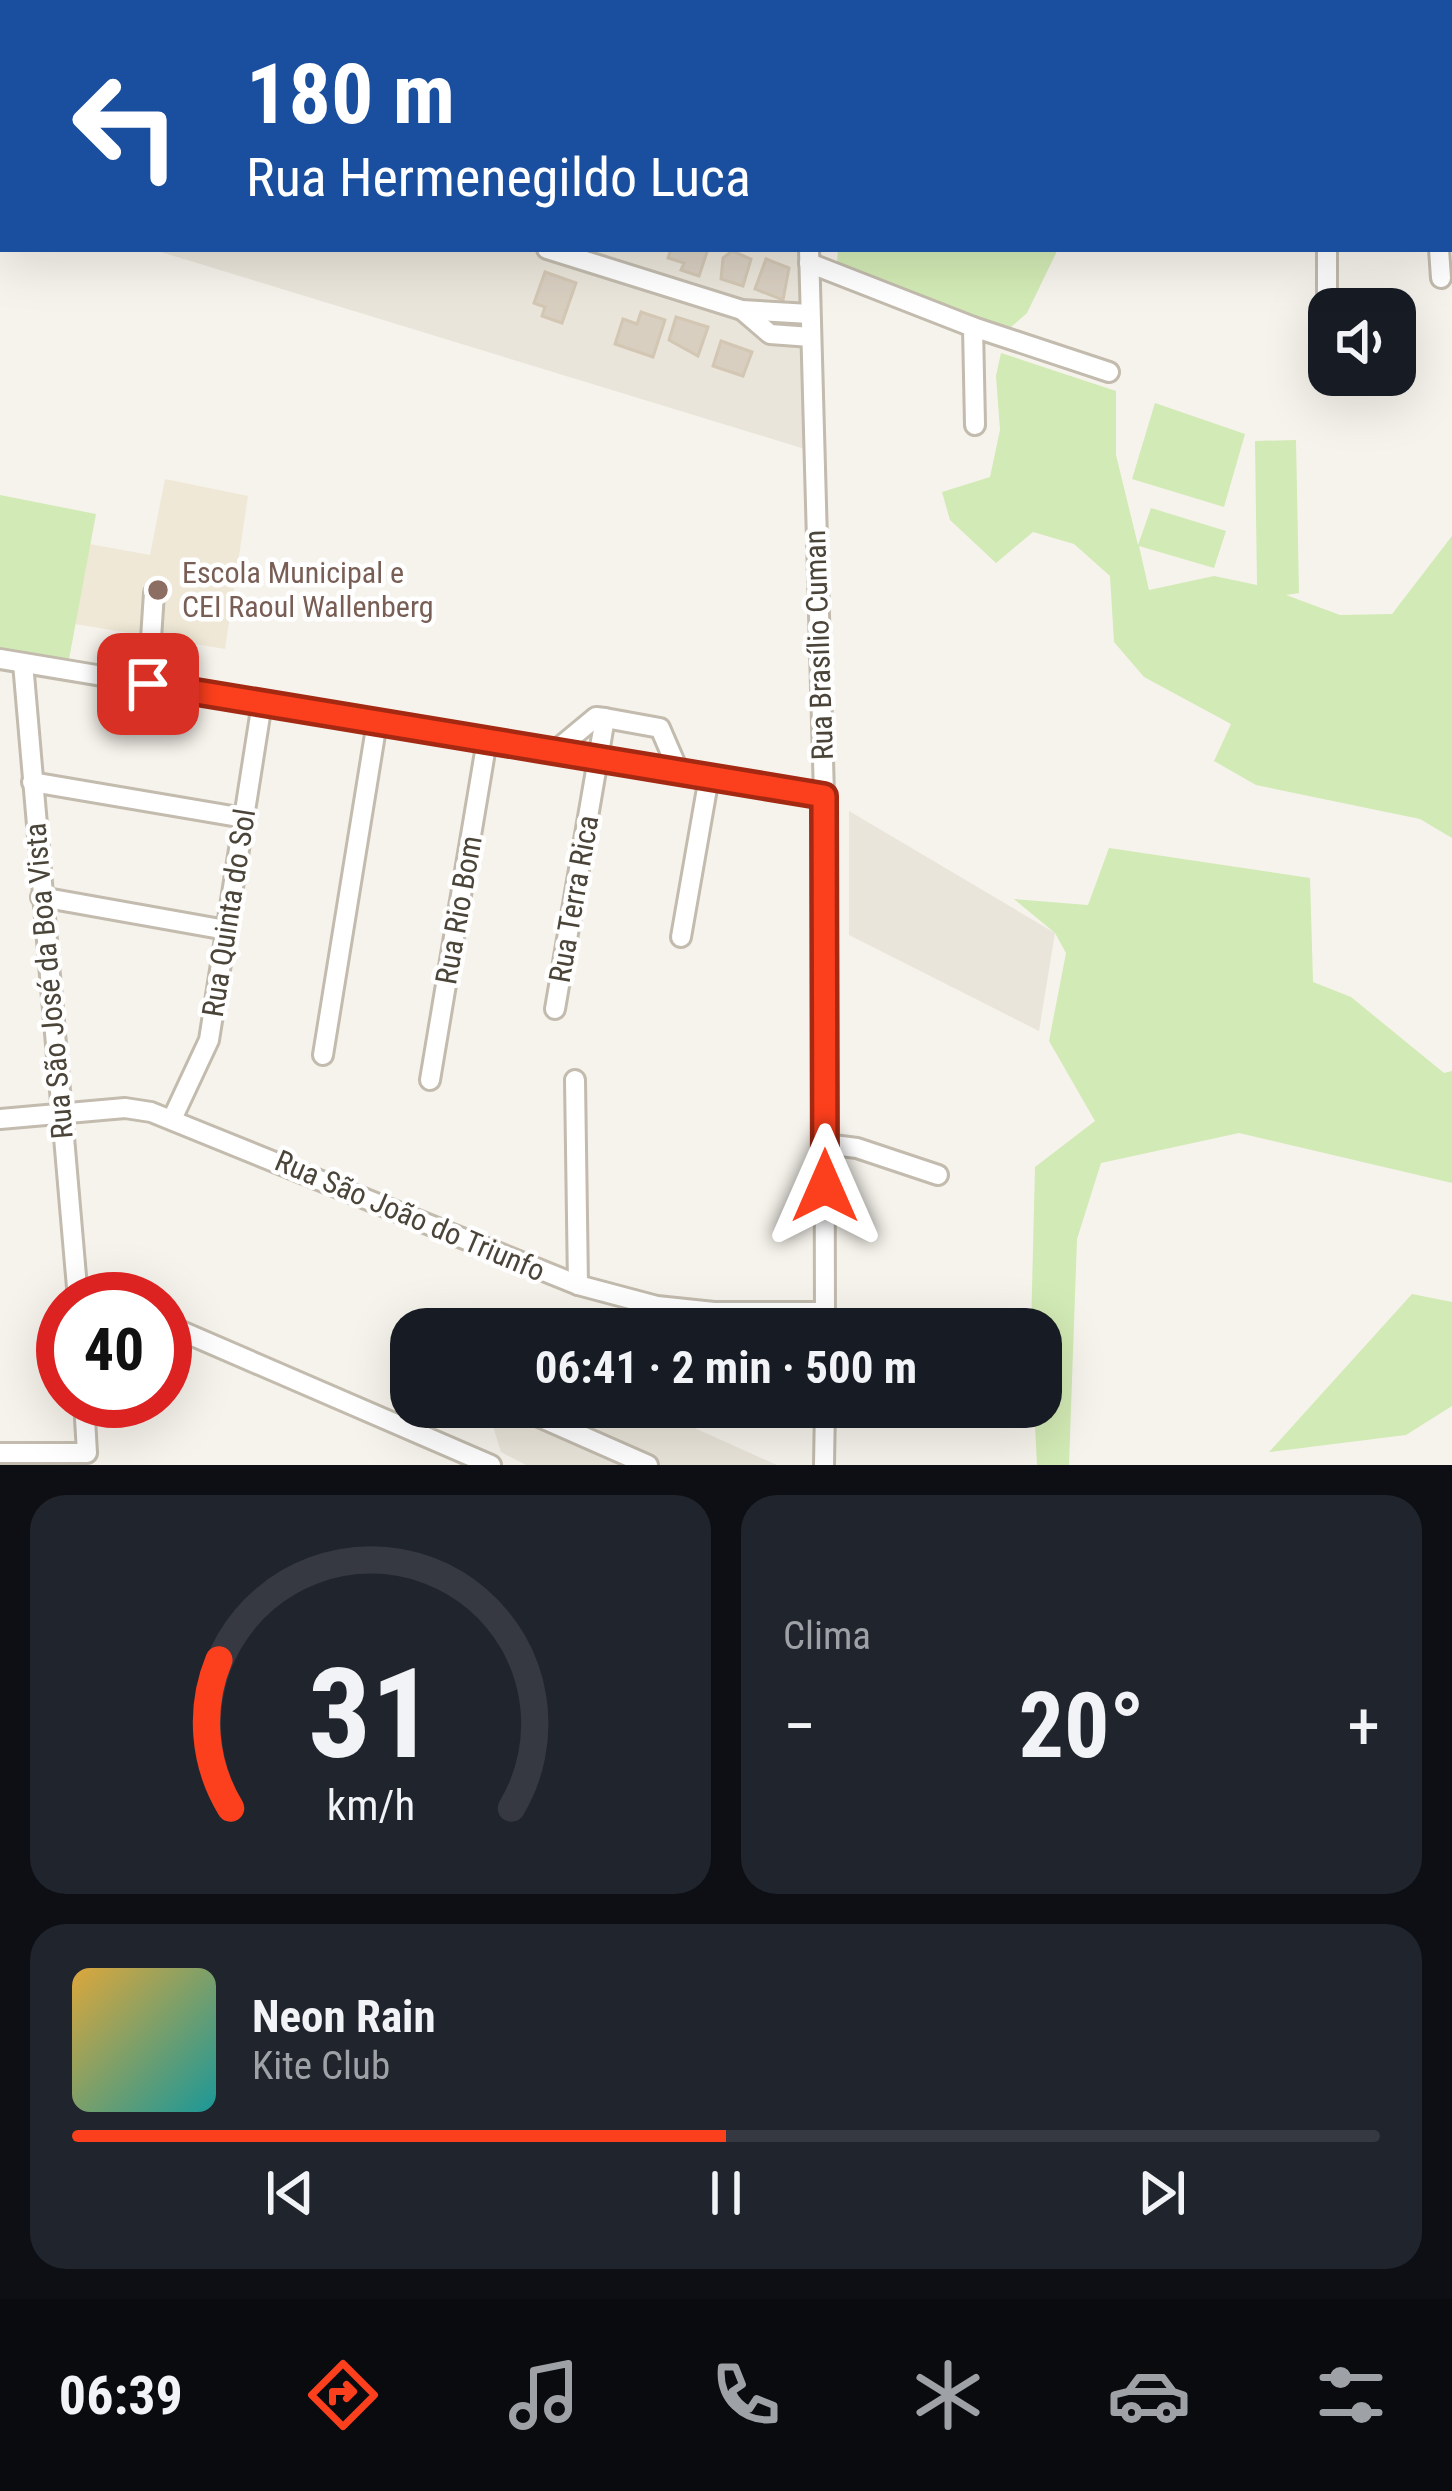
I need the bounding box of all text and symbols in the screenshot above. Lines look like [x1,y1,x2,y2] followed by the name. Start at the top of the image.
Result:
[246,45,455,144] text: 180 m
[48,48,204,204] icon: left
[246,146,751,209] text: Rua Hermenegildo Luca
[1308,288,1416,396] map controls
[1308,288,1416,396] button: sound
[797,529,840,761] street label: Rua Brasílio Cuman
[182,555,434,624] place label: Escola Municipal e CEI Raoul Wallenberg
[145,577,171,603] marker: Escola Municipal e CEI Raoul Wallenberg
[97,633,199,735] pin
[115,651,181,717] icon: arrive
[195,806,262,1019] street label: Rua Quinta do Sol
[542,813,605,985] street label: Rua Terra Rica
[17,822,80,1141] street label: Rua São José da Boa Vista
[428,833,489,987] street label: Rua Rio Bom
[762,1123,888,1249] position arrow
[270,1143,550,1288] street label: Rua São João do Triunfo
[36,1272,192,1428] speed limit sign: 40
[535,1341,917,1394] text: 06:41 · 2 min · 500 m
[783,1613,871,1659] text: Clima
[307,1641,434,1787] text: 31
[1019,1674,1145,1779] text: 20°
[783,1688,816,1765] text: −
[1347,1688,1380,1765] text: +
[326,1779,415,1829] text: km/h
[252,1990,436,2043] text: Neon Rain
[252,2043,390,2089] text: Kite Club
[257,2160,323,2226] icon: previous
[693,2160,759,2226] icon: pause
[1129,2160,1195,2226] icon: next
[301,2353,385,2437] icon: directions
[502,2353,586,2437] icon: music
[704,2353,788,2437] icon: phone
[906,2353,990,2437] icon: climate
[1107,2353,1191,2437] icon: car
[1309,2353,1393,2437] icon: filters
[59,2364,183,2427] text: 06:39

